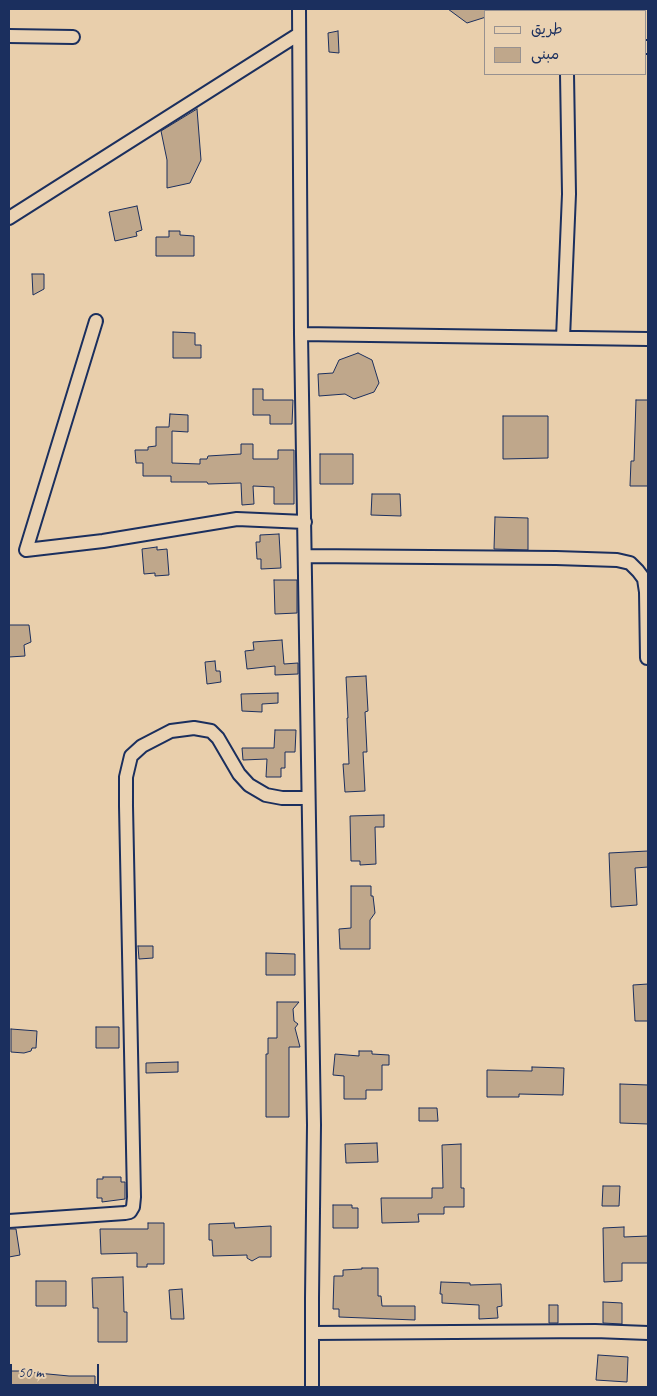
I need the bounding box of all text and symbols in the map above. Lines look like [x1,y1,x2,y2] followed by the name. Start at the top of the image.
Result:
[484,10,647,75] legend
[531,20,563,39] text: طريق
[531,45,559,64] text: مبنى
[12,1354,101,1386] scale bar
[18,1363,44,1382] text: 50 m

